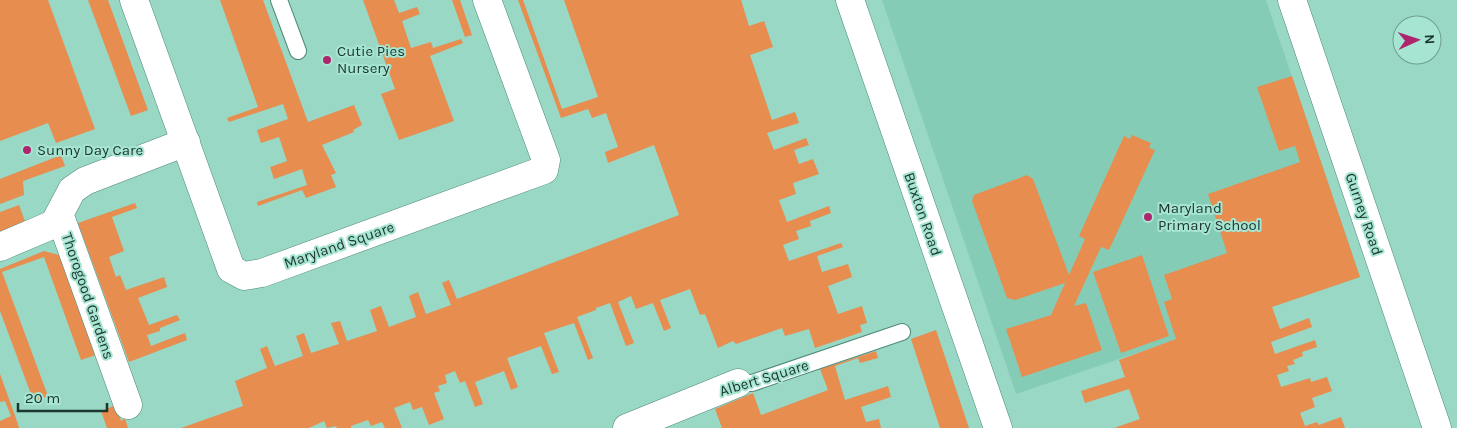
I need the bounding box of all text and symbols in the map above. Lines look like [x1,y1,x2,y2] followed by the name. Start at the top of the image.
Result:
[1392,15,1442,65] north arrow
[1421,34,1438,45] text: N
[337,42,405,77] place label: Cutie Pies Nursery
[321,54,333,66] marker: Cutie Pies Nursery
[37,141,143,159] place label: Sunny Day Care
[21,144,33,156] marker: Sunny Day Care
[900,170,946,258] street label: Buxton Road
[1341,170,1387,258] street label: Gurney Road
[1158,199,1261,234] place label: Maryland Primary School
[1142,211,1154,223] marker: Maryland Primary School
[281,218,397,272] street label: Maryland Square
[58,230,118,362] street label: Thorogood Gardens
[717,356,811,400] street label: Albert Square
[18,380,106,412] scale bar
[25,389,60,407] text: 20 m

